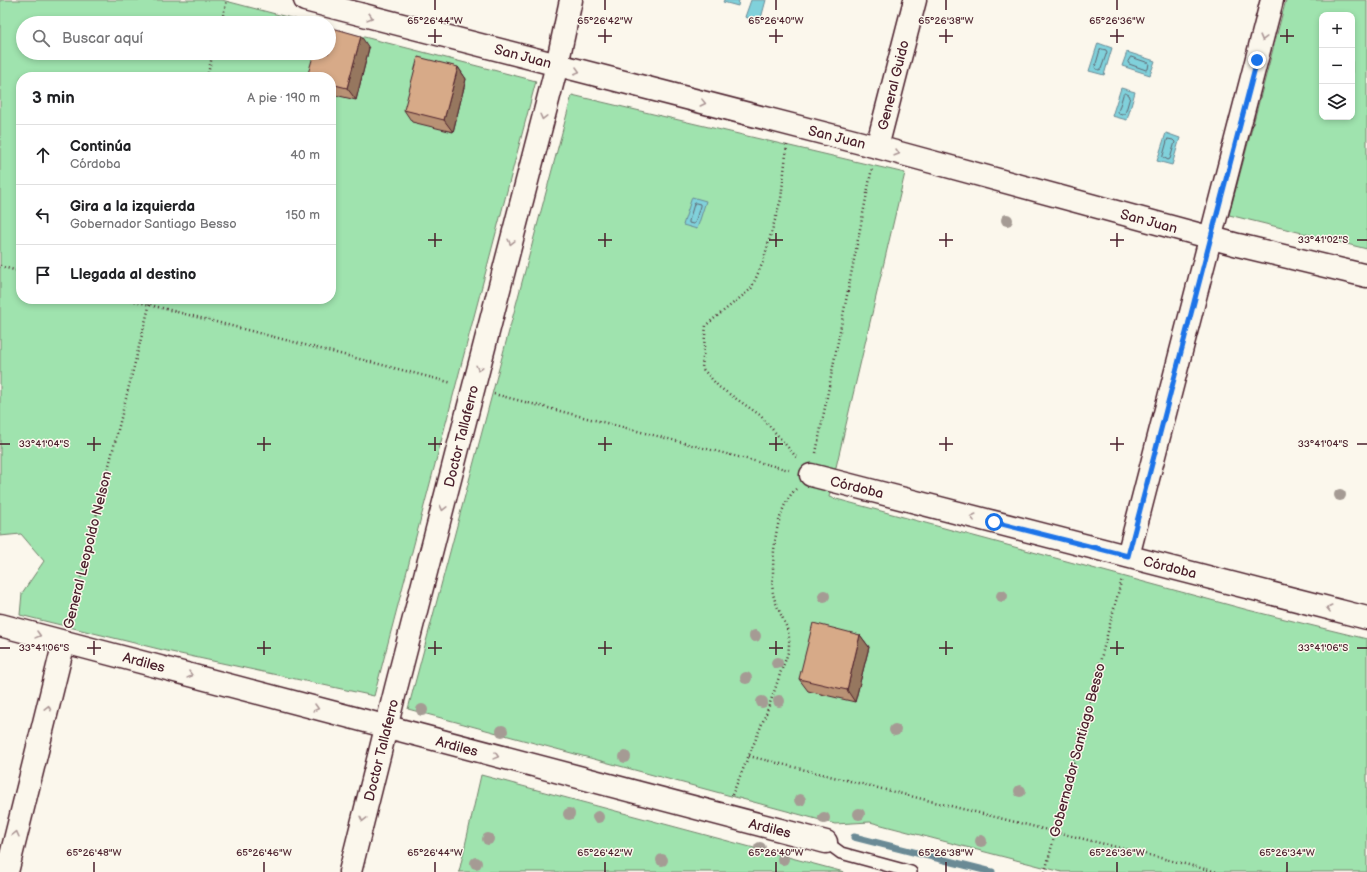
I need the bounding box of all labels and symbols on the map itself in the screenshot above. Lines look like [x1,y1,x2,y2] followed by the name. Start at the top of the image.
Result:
[367,12,374,21] one-way arrow
[407,15,463,27] text: 65°26'44"W
[577,15,633,27] text: 65°26'42"W
[748,15,804,27] text: 65°26'40"W
[918,15,974,27] text: 65°26'38"W
[1089,15,1145,27] text: 65°26'36"W
[1259,35,1267,41] one-way arrow
[874,38,913,132] street label: General Guido
[493,41,553,72] street label: San Juan
[1248,51,1266,69] route end
[574,66,581,74] one-way arrow
[700,98,707,107] one-way arrow
[540,113,548,120] one-way arrow
[807,122,867,153] street label: San Juan
[893,148,900,157] one-way arrow
[1119,206,1179,237] street label: San Juan
[1298,234,1348,246] text: 33°41'02"S
[507,239,516,246] one-way arrow
[475,365,483,372] one-way arrow
[441,383,482,489] street label: Doctor Tallaferro
[19,438,69,450] text: 33°41'04"S
[1298,438,1348,450] text: 33°41'04"S
[60,469,115,631] street label: General Leopoldo Nelson
[828,473,885,502] street label: Córdoba
[439,505,447,511] one-way arrow
[970,513,976,521] one-way arrow
[985,513,1003,531] route start
[1141,553,1198,582] street label: Córdoba
[1326,604,1333,613] one-way arrow
[34,630,41,639] one-way arrow
[19,642,69,654] text: 33°41'06"S
[1298,642,1348,654] text: 33°41'06"S
[121,649,167,676] street label: Ardiles
[1046,661,1109,839] street label: Gobernador Santiago Besso
[187,670,194,679] one-way arrow
[361,697,402,803] street label: Doctor Tallaferro
[312,703,319,712] one-way arrow
[43,705,51,711] one-way arrow
[434,733,480,760] street label: Ardiles
[492,751,499,760] one-way arrow
[747,815,793,842] street label: Ardiles
[360,816,368,822] one-way arrow
[12,831,20,837] one-way arrow
[66,847,122,859] text: 65°26'48"W
[236,847,292,859] text: 65°26'46"W
[407,847,463,859] text: 65°26'44"W
[577,847,633,859] text: 65°26'42"W
[748,847,804,859] text: 65°26'40"W
[918,847,974,859] text: 65°26'38"W
[1089,847,1145,859] text: 65°26'36"W
[1259,847,1315,859] text: 65°26'34"W

